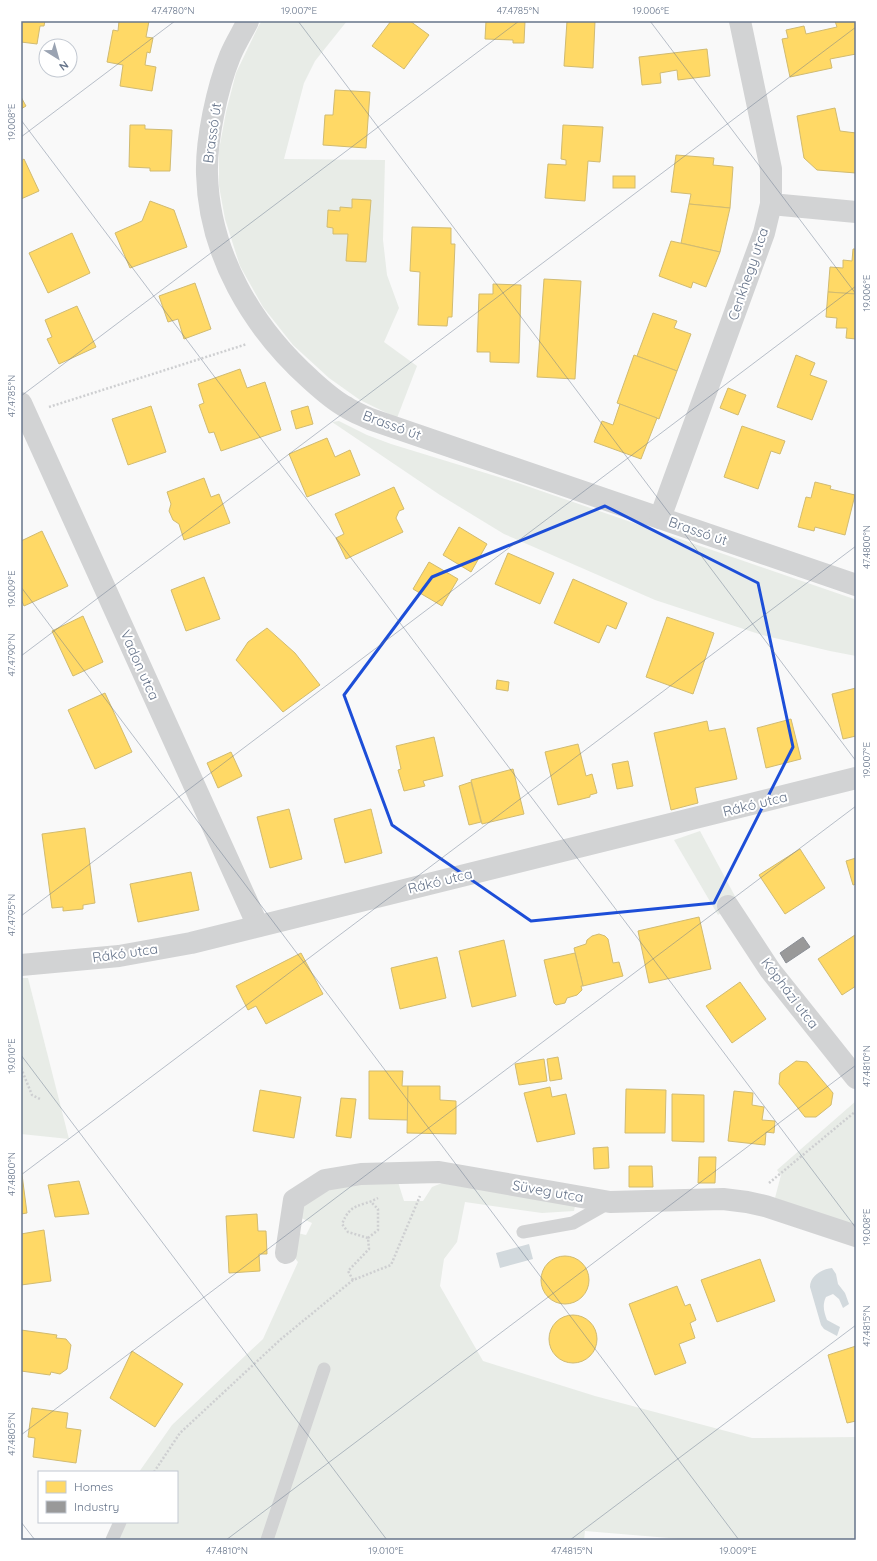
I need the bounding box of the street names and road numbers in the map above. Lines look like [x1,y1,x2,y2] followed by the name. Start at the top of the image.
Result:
[199,101,225,164] street label: Brassó út
[724,225,772,323] street label: Cenkhegy utca
[360,406,424,444] street label: Brassó út
[666,513,730,550] street label: Brassó út
[117,627,163,703] street label: Vadon utca
[721,787,789,821] street label: Rákó utca
[406,864,474,898] street label: Rákó utca
[91,939,159,967] street label: Rákó utca
[757,954,823,1032] street label: Kópházi utca
[511,1176,585,1206] street label: Süveg utca

